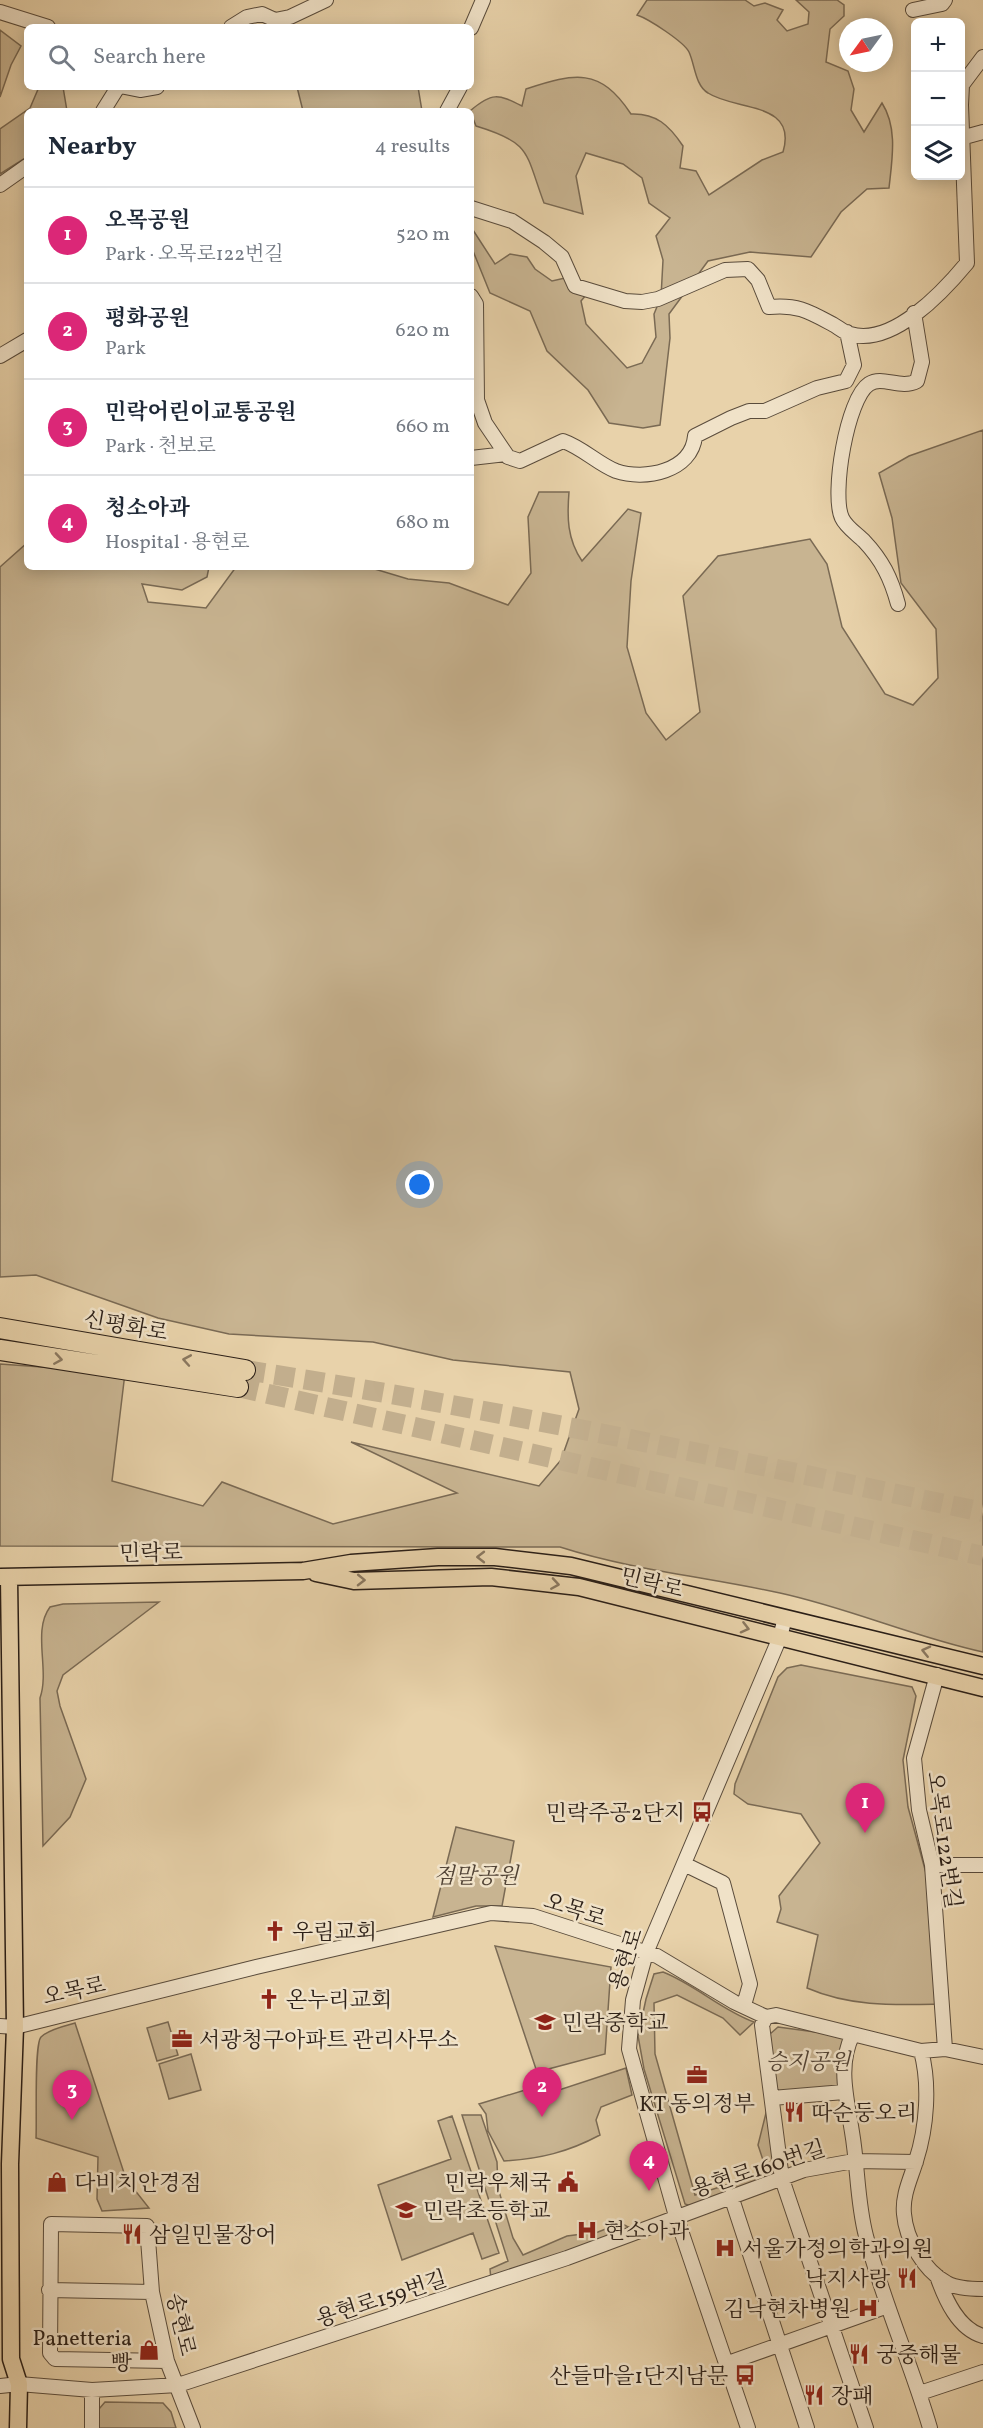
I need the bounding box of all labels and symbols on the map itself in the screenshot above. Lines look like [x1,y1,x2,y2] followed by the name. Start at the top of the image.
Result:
[839,18,893,72] north arrow
[405,1170,434,1199] your location
[81,1305,170,1350] street label: 신평화로
[52,1352,62,1365] one-way arrow
[183,1354,193,1367] one-way arrow
[119,1538,183,1571] street label: 민락로
[476,1551,485,1563] one-way arrow
[617,1562,686,1607] street label: 민락로
[356,1574,365,1586] one-way arrow
[551,1577,560,1589] one-way arrow
[740,1621,750,1634] one-way arrow
[922,1646,932,1659] one-way arrow
[918,1770,968,1911] street label: 오목로122번길
[846,1784,884,1833] pin: 1
[546,1799,685,1830] place label: 민락주공2단지
[690,1800,714,1824] bus stop icon: 민락주공2단지
[433,1862,520,1893] park label: 점말공원
[539,1887,609,1936] street label: 오목로
[292,1918,377,1949] place label: 우림교회
[263,1919,287,1943] church icon: 우림교회
[603,1925,652,1995] street label: 용현로
[40,1971,109,2014] street label: 오목로
[286,1986,392,2017] place label: 온누리교회
[257,1987,281,2011] church icon: 온누리교회
[562,2009,668,2040] place label: 민락중학교
[533,2010,557,2034] school or university icon: 민락중학교
[199,2026,458,2057] place label: 서광청구아파트 관리사무소
[170,2027,194,2051] office icon: 서광청구아파트 관리사무소
[765,2048,852,2079] park label: 승지공원
[685,2063,709,2087] office icon: KT 동의정부
[522,2068,562,2117] pin: 2
[52,2070,92,2120] pin: 3
[639,2090,755,2121] place label: KT 동의정부
[811,2099,917,2130] place label: 따순둥오리
[782,2100,806,2124] restaurant icon: 따순둥오리
[688,2134,830,2207] street label: 용현로160번길
[630,2142,668,2191] pin: 4
[74,2169,202,2200] place label: 다비치안경점
[445,2169,551,2200] place label: 민락우체국
[45,2170,69,2194] shop icon: 다비치안경점
[556,2170,580,2194] public building icon: 민락우체국
[423,2197,551,2228] place label: 민락초등학교
[394,2198,418,2222] school or university icon: 민락초등학교
[604,2217,690,2248] place label: 현소아과
[575,2218,599,2242] hospital icon: 현소아과
[149,2221,277,2252] place label: 삼일민물장어
[120,2222,144,2246] restaurant icon: 삼일민물장어
[742,2235,933,2266] place label: 서울가정의학과의원
[713,2236,737,2260] hospital icon: 서울가정의학과의원
[312,2265,451,2336] street label: 용현로159번길
[805,2265,891,2296] place label: 낙지사랑
[895,2266,919,2290] restaurant icon: 낙지사랑
[157,2290,202,2359] street label: 송현로
[723,2295,851,2326] place label: 김낙현차병원
[856,2296,880,2320] hospital icon: 김낙현차병원
[32,2324,133,2380] place label: Panetteria 빵
[137,2338,161,2362] shop icon: Panetteria 빵
[876,2341,961,2372] place label: 궁중해물
[847,2342,871,2366] restaurant icon: 궁중해물
[549,2362,728,2393] place label: 산들마을1단지남문
[733,2363,757,2387] bus stop icon: 산들마을1단지남문
[831,2382,874,2413] place label: 장패
[802,2383,826,2407] restaurant icon: 장패

